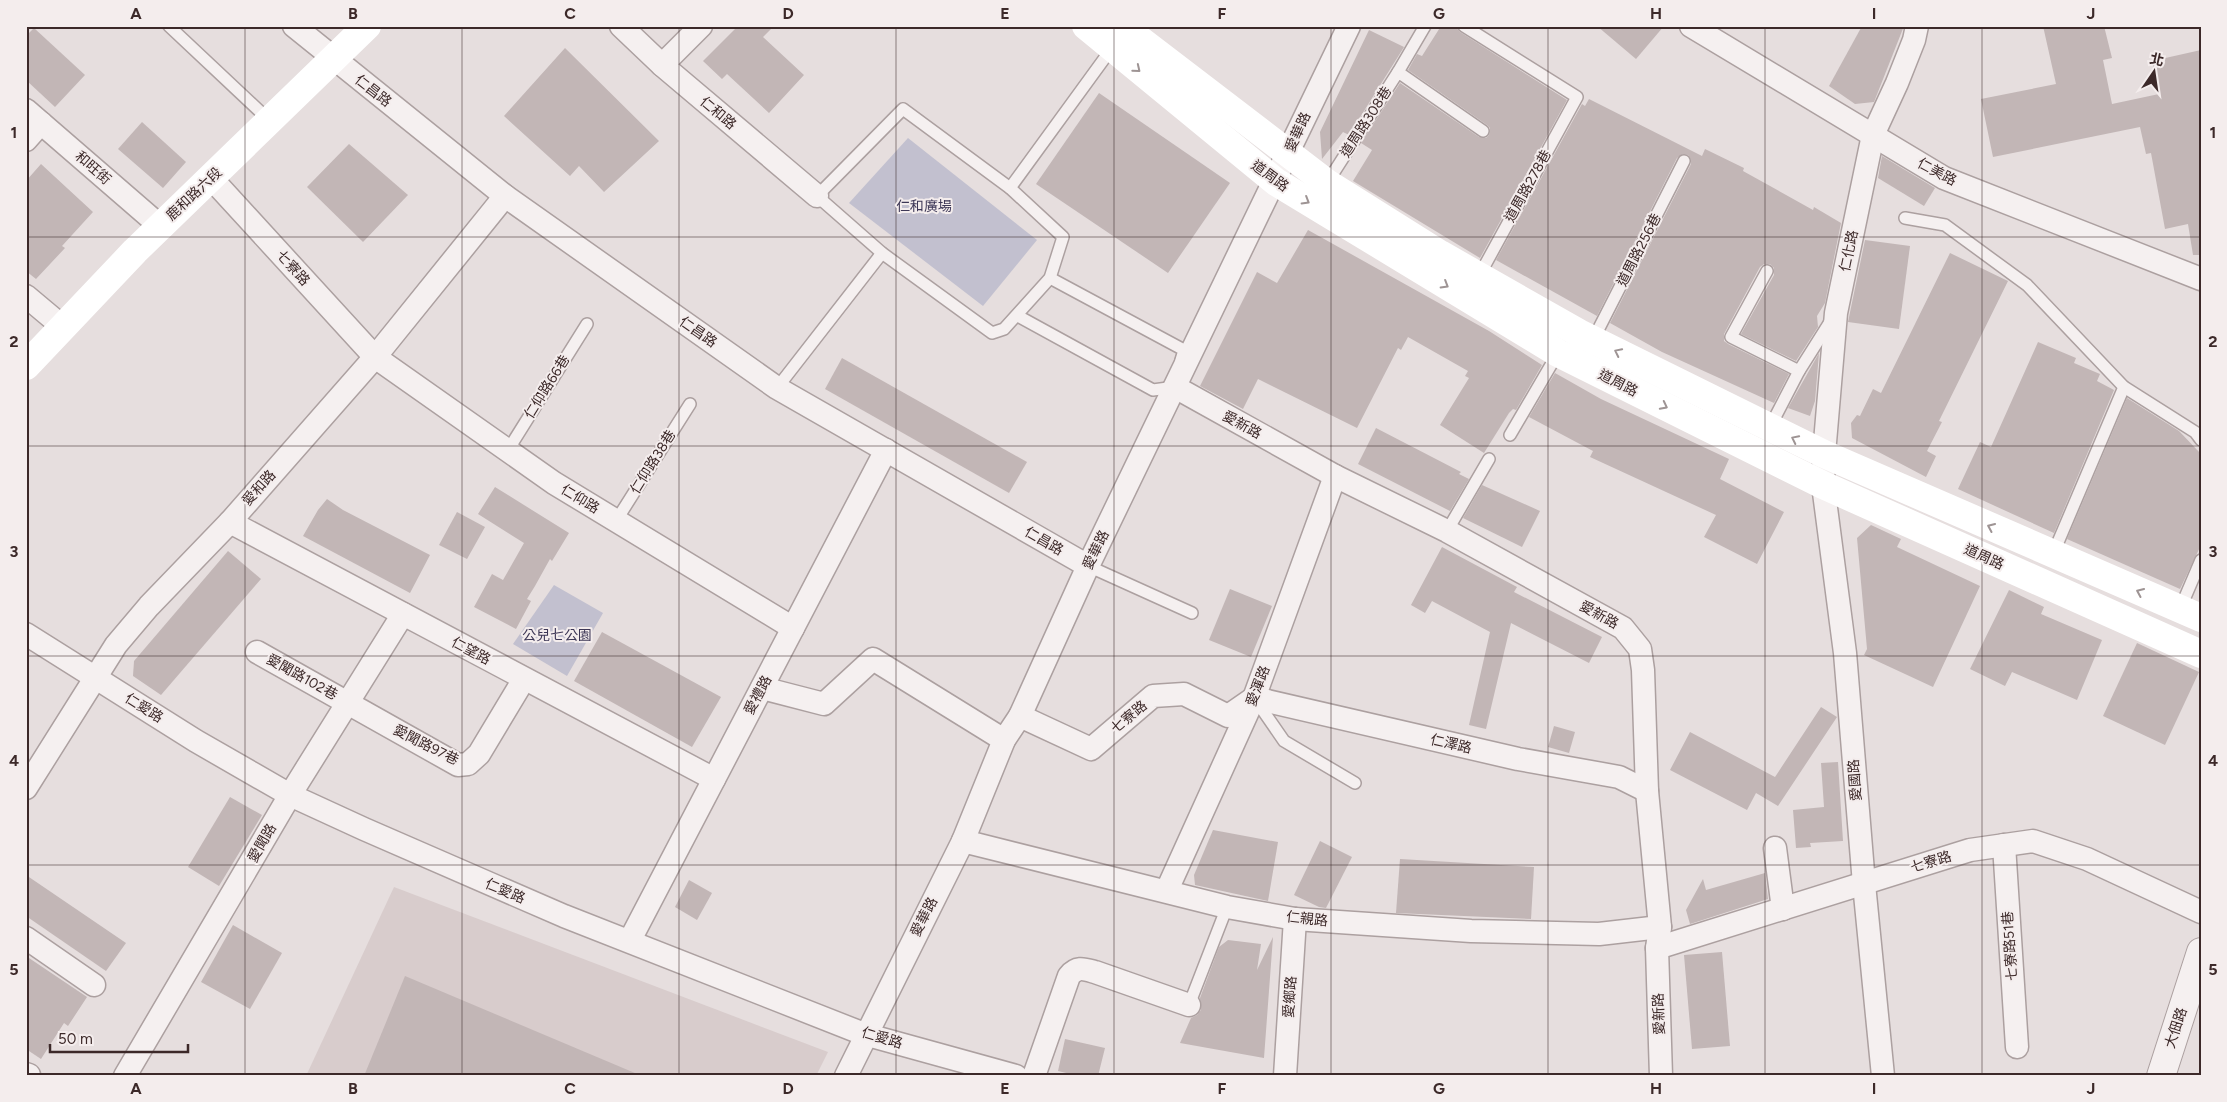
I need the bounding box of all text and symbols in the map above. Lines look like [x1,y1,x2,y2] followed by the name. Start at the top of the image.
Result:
[130,4,142,23] text: A
[348,4,358,23] text: B
[564,4,576,23] text: C
[782,4,794,23] text: D
[1000,4,1010,23] text: E
[1218,4,1227,23] text: F
[1433,4,1445,23] text: G
[1650,4,1662,23] text: H
[1872,4,1876,23] text: I
[2087,4,2095,23] text: J
[2130,48,2180,98] north arrow
[2148,50,2166,70] text: 北
[1131,63,1140,71] one-way arrow
[351,71,395,111] street label: 仁昌路
[1337,83,1395,161] street label: 道周路308巷
[696,93,740,133] street label: 仁和路
[1282,109,1314,155] street label: 愛華路
[11,123,17,142] text: 1
[2210,123,2216,142] text: 1
[1501,147,1555,225] street label: 道周路278巷
[72,148,114,188] street label: 和旺街
[1914,155,1960,189] street label: 仁美路
[1248,157,1292,195] street label: 道周路
[163,164,225,224] street label: 鹿和路六段
[1301,194,1310,204] one-way arrow
[896,198,952,215] park label: 仁和廣場
[1613,211,1665,289] street label: 道周路256巷
[1836,229,1862,273] street label: 仁化路
[273,247,313,289] street label: 七寮路
[1440,279,1449,289] one-way arrow
[676,313,720,351] street label: 仁昌路
[9,332,19,351] text: 2
[2208,332,2218,351] text: 2
[1614,348,1623,358] one-way arrow
[521,352,573,422] street label: 仁仰路66巷
[1595,366,1641,400] street label: 道周路
[1659,400,1668,410] one-way arrow
[1220,407,1264,443] street label: 愛新路
[627,427,679,497] street label: 仁仰路38巷
[1791,435,1800,445] one-way arrow
[239,467,279,509] street label: 愛和路
[558,481,602,517] street label: 仁仰路
[1987,522,1996,533] one-way arrow
[1022,523,1066,559] street label: 仁昌路
[1079,527,1113,573] street label: 愛華路
[1961,541,2007,573] street label: 道周路
[10,542,19,561] text: 3
[2209,542,2218,561] text: 3
[2136,587,2145,598] one-way arrow
[1577,597,1621,633] street label: 愛新路
[522,627,592,644] park label: 公兒七公園
[448,634,494,668] street label: 仁望路
[264,651,340,703] street label: 愛聞路102巷
[1243,663,1273,709] street label: 愛渾路
[741,672,775,718] street label: 愛禮路
[122,690,166,726] street label: 仁愛路
[1107,697,1151,737] street label: 七寮路
[390,721,462,769] street label: 愛聞路97巷
[1429,731,1473,757] street label: 仁澤路
[9,751,19,770] text: 4
[2208,751,2218,770] text: 4
[1845,758,1865,802] street label: 愛國路
[244,821,280,865] street label: 愛聞路
[1908,848,1954,876] street label: 七寮路
[482,875,528,907] street label: 仁愛路
[907,894,941,940] street label: 愛華路
[1285,908,1329,930] street label: 仁親路
[1999,911,2021,981] street label: 七寮路51巷
[9,960,19,979] text: 5
[2208,960,2218,979] text: 5
[1280,975,1300,1019] street label: 愛鄉路
[1650,993,1668,1035] street label: 愛新路
[2161,1005,2191,1051] street label: 大佃路
[50,1022,188,1054] scale bar
[859,1024,905,1052] street label: 仁愛路
[58,1030,93,1048] text: 50 m
[130,1079,142,1098] text: A
[348,1079,358,1098] text: B
[564,1079,576,1098] text: C
[782,1079,794,1098] text: D
[1000,1079,1010,1098] text: E
[1218,1079,1227,1098] text: F
[1433,1079,1445,1098] text: G
[1650,1079,1662,1098] text: H
[1872,1079,1876,1098] text: I
[2087,1079,2095,1098] text: J

